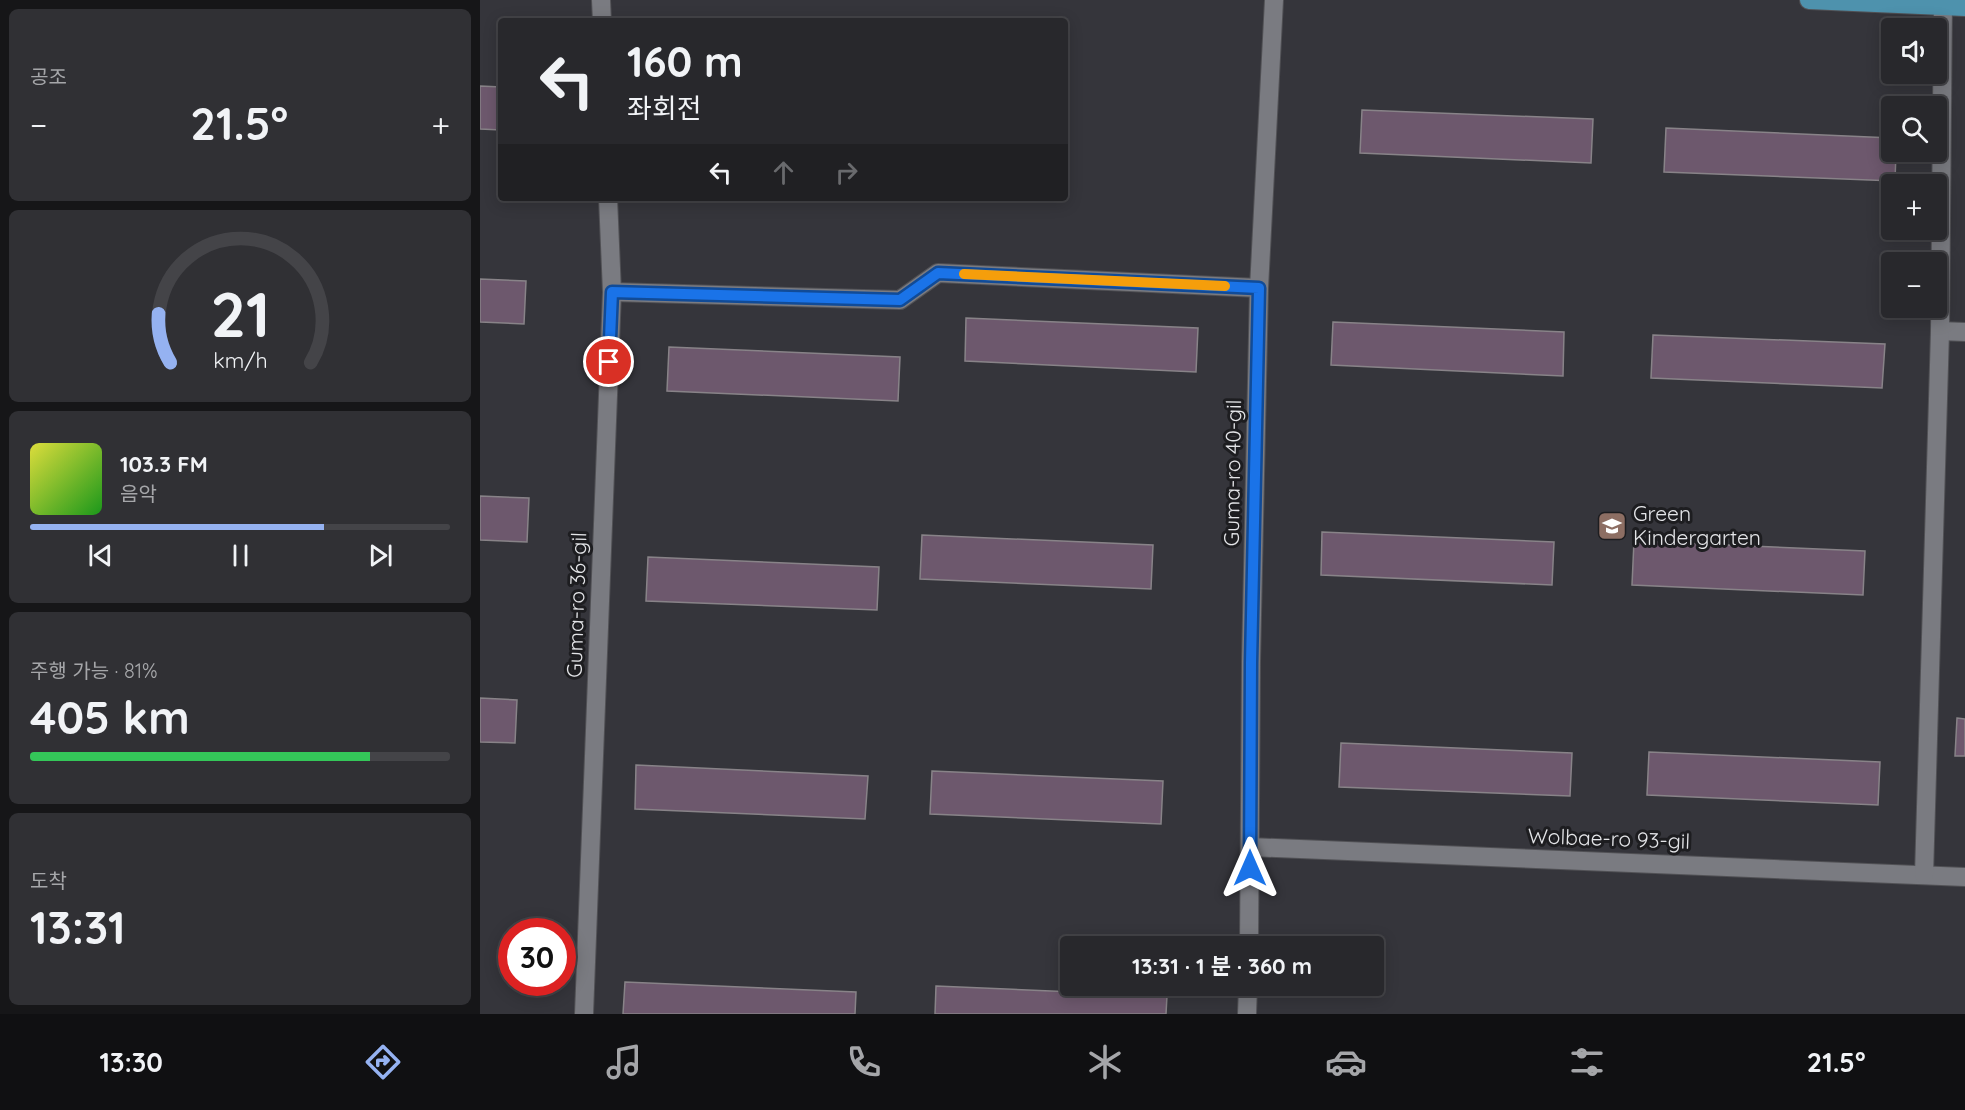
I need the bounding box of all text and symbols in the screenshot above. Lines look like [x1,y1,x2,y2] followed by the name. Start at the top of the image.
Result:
[1881,18,1947,318] map controls
[1881,18,1947,84] button: sound
[627,35,743,88] text: 160 m
[528,42,606,120] icon: left
[30,64,67,89] text: 공조
[627,91,702,125] text: 좌회전
[190,95,288,151] text: 21.5°
[1881,96,1947,162] button: search
[30,104,47,145] text: −
[431,104,450,145] text: +
[704,156,737,189] icon: left
[767,156,800,189] icon: ahead
[830,156,863,189] icon: right
[1881,174,1947,240] button: +
[1881,252,1947,318] button: −
[210,275,270,353] text: 21
[583,336,634,387] pin
[592,345,625,378] icon: arrive
[213,347,267,373] text: km/h
[1218,399,1246,547] street label: Guma-ro 40-gil
[120,450,208,478] text: 103.3 FM
[120,481,157,506] text: 음악
[1633,500,1761,550] place label: Green Kindergarten
[1596,510,1628,542] school or university icon: Green Kindergarten
[560,532,592,678] street label: Guma-ro 36-gil
[84,539,117,572] icon: previous
[224,539,257,572] icon: pause
[364,539,397,572] icon: next
[30,658,158,683] text: 주행 가능 · 81%
[30,689,190,745] text: 405 km
[1527,822,1691,854] street label: Wolbae-ro 93-gil
[1218,836,1282,900] position arrow
[30,868,67,893] text: 도착
[30,899,126,955] text: 13:31
[498,918,576,996] speed limit sign: 30
[1132,952,1312,980] text: 13:31 · 1 분 · 360 m
[362,1041,404,1083] icon: directions
[603,1041,645,1083] icon: music
[843,1041,885,1083] icon: phone
[1084,1041,1126,1083] icon: climate
[1325,1041,1367,1083] icon: car
[1566,1041,1608,1083] icon: filters
[99,1045,163,1079] text: 13:30
[1807,1045,1866,1079] text: 21.5°

